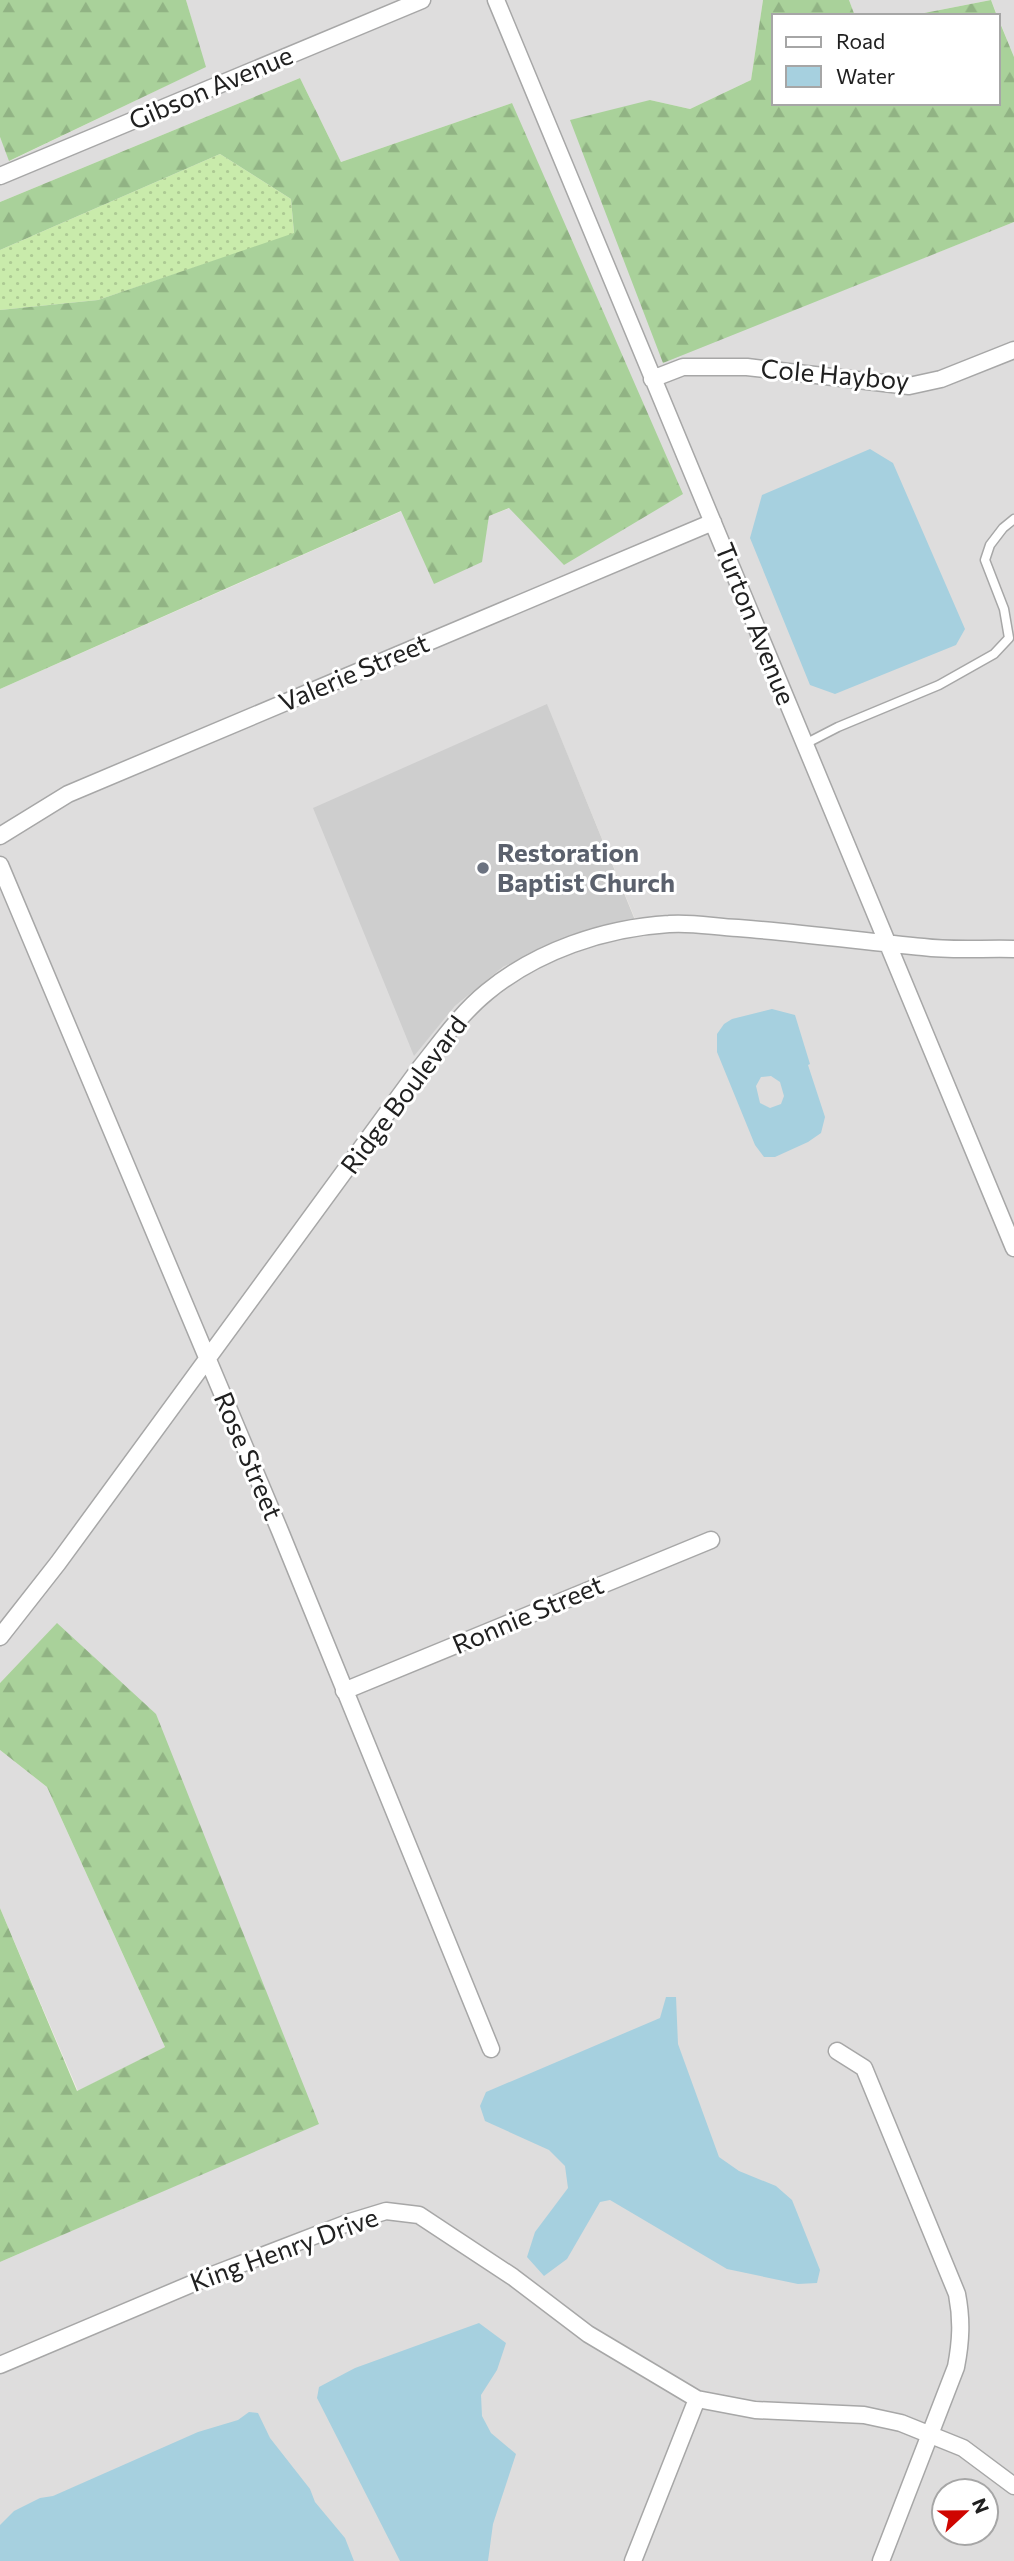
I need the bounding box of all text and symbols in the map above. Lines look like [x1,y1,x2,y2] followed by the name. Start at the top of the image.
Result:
[772,14,1000,105] legend
[836,28,885,53] text: Road
[124,38,297,135] street label: Gibson Avenue
[836,63,895,88] text: Water
[760,352,911,395] street label: Cole Hayboy
[710,538,803,709] street label: Turton Avenue
[274,626,433,717] street label: Valerie Street
[497,836,675,897] place label: Restoration Baptist Church
[475,860,491,876] marker: Restoration Baptist Church
[333,1009,472,1179] street label: Ridge Boulevard
[209,1387,290,1524] street label: Rose Street
[447,1568,607,1659] street label: Ronnie Street
[185,2200,382,2297] street label: King Henry Drive
[930,2477,1000,2547] north arrow
[968,2495,995,2516] text: N

